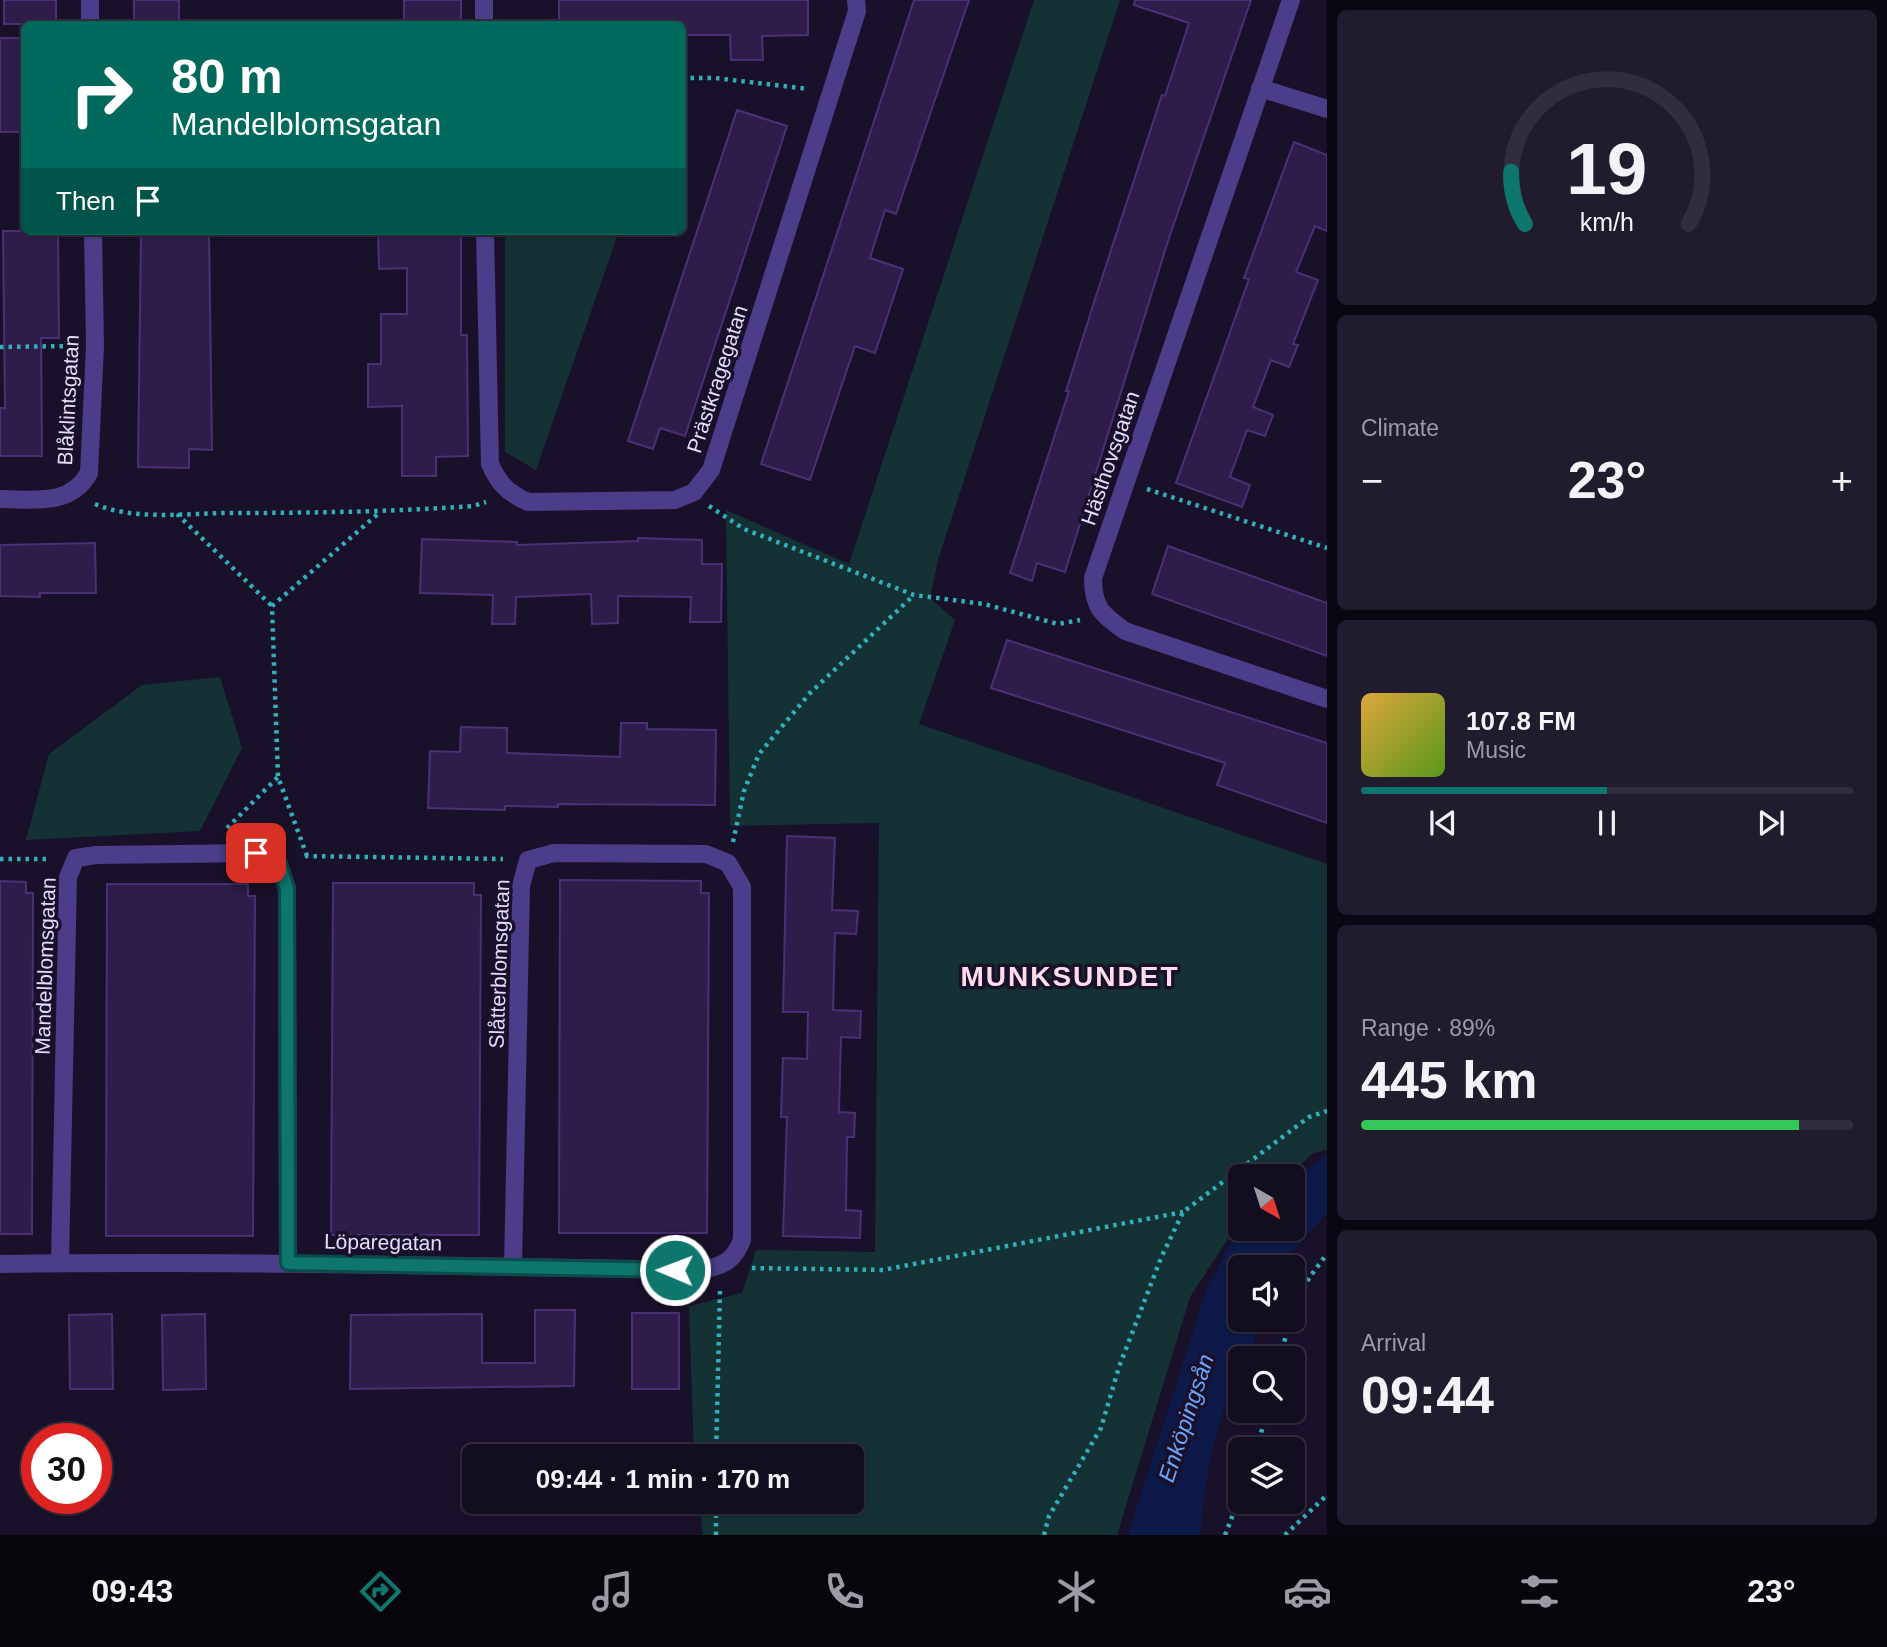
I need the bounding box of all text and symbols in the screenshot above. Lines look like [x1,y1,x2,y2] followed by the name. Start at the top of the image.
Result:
[56,49,147,140] icon: right
[171,49,283,103] text: 80 m
[171,106,441,142] text: Mandelblomsgatan
[1567,128,1647,209] text: 19
[129,182,167,220] icon: arrive
[56,186,115,216] text: Then
[1580,207,1634,235] text: km/h
[682,302,752,456] street label: Prästkragegatan
[53,334,83,466] street label: Blåklintsgatan
[1076,388,1144,528] street label: Hästhovsgatan
[1361,415,1439,441] text: Climate
[1568,451,1646,509] text: 23°
[1361,460,1383,502] text: −
[1831,460,1853,502] text: +
[1466,706,1576,736] text: 107.8 FM
[1466,737,1526,763] text: Music
[1424,804,1462,842] icon: previous
[1588,804,1626,842] icon: pause
[1752,804,1790,842] icon: next
[226,823,286,883] pin
[237,834,275,872] icon: arrive
[30,877,60,1055] street label: Mandelblomsgatan
[485,879,513,1049] street label: Slåtterblomsgatan
[960,961,1180,992] district label: MUNKSUNDET
[1361,1015,1495,1041] text: Range · 89%
[1361,1051,1537,1109] text: 445 km
[1228,1164,1306,1241] north arrow
[1228,1164,1305,1514] map controls
[324,1229,442,1255] street label: Löparegatan
[638,1233,712,1307] position arrow
[1228,1255,1305,1332] button: sound
[1361,1330,1426,1356] text: Arrival
[1228,1346,1305,1423] button: search
[1153,1351,1219,1485] water label: Enköpingsån
[1361,1366,1494,1424] text: 09:44
[21,1423,112,1514] speed limit sign: 30
[1228,1437,1305,1514] button: layers
[536,1464,790,1494] text: 09:44 · 1 min · 170 m
[356,1567,405,1616] icon: directions
[588,1567,637,1616] icon: music
[820,1567,869,1616] icon: phone
[1052,1567,1101,1616] icon: climate
[1283,1567,1332,1616] icon: car
[1515,1567,1564,1616] icon: filters
[91,1573,173,1609] text: 09:43
[1747,1573,1796,1609] text: 23°

